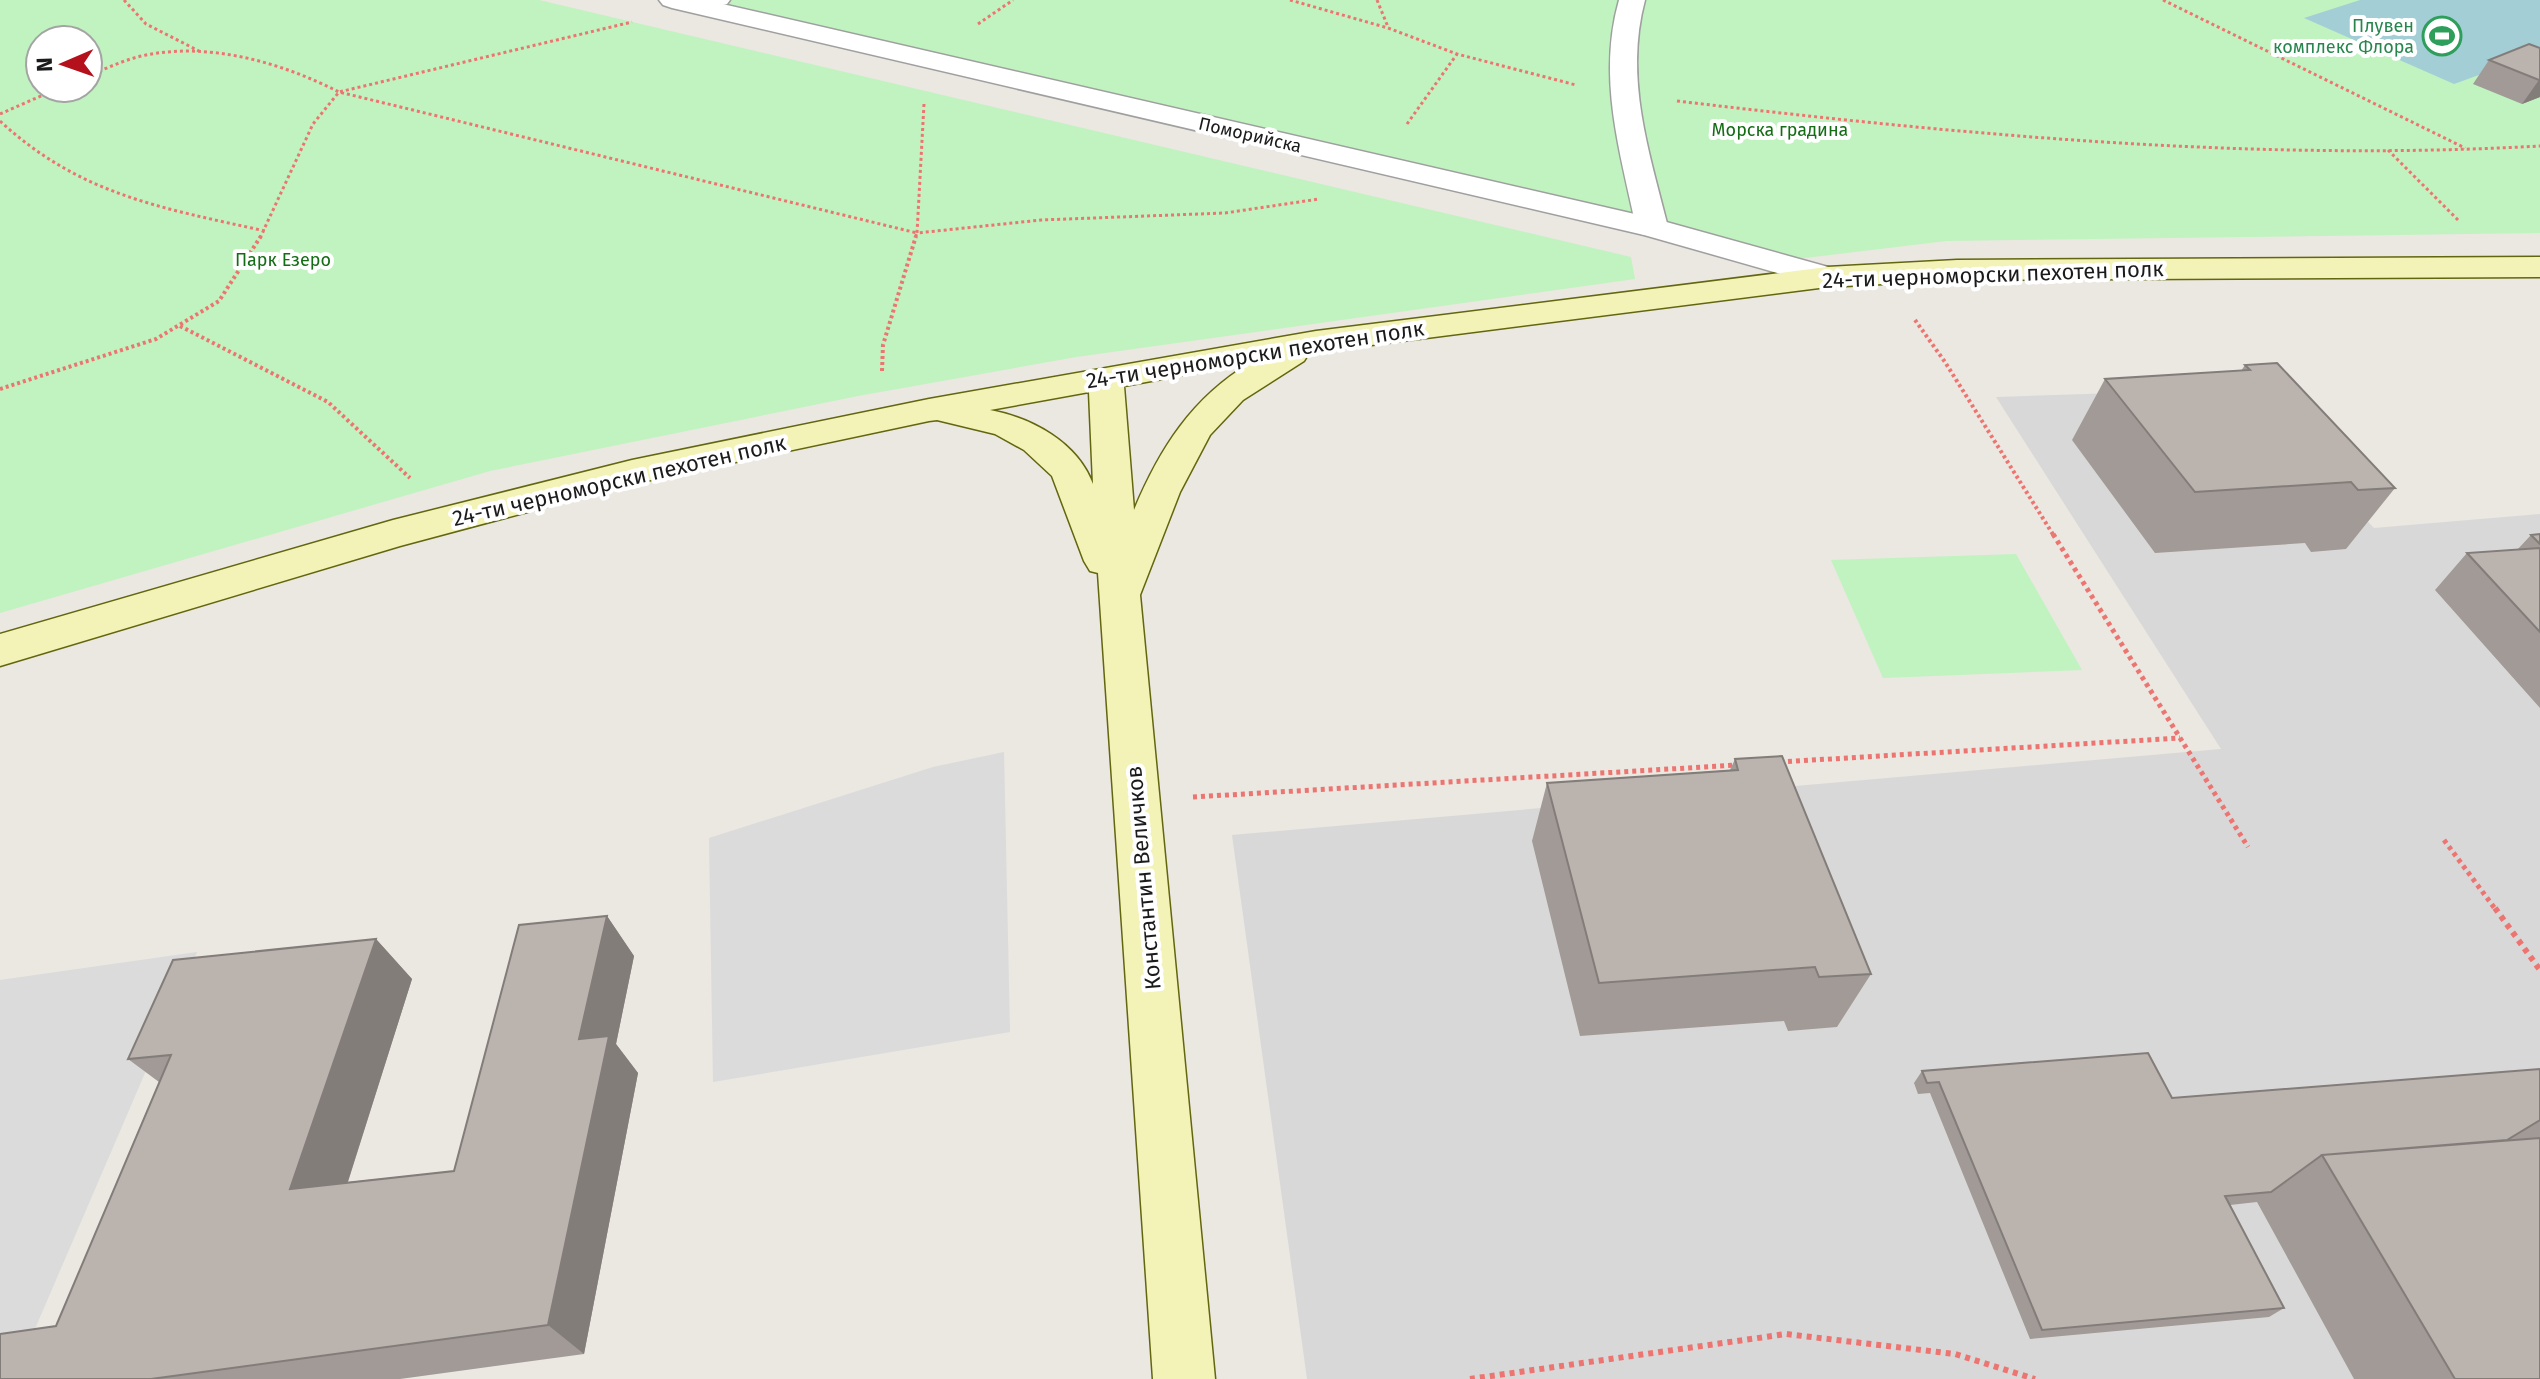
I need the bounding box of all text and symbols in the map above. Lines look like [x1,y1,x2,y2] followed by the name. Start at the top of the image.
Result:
[2273,15,2414,58] place label: Плувен комплекс Флора
[2421,15,2463,57] sports icon: Плувен комплекс Флора
[24,24,104,104] north arrow
[31,57,58,72] text: N
[1196,112,1304,158] street label: Поморийска
[1712,119,1848,141] park label: Морска градина
[235,249,331,271] park label: Парк Езеро
[1822,255,2165,294] street label: 24-ти черноморски пехотен полк
[1084,314,1426,395] street label: 24-ти черноморски пехотен полк
[450,429,789,532] street label: 24-ти черноморски пехотен полк
[1120,765,1167,991] street label: Константин Величков

